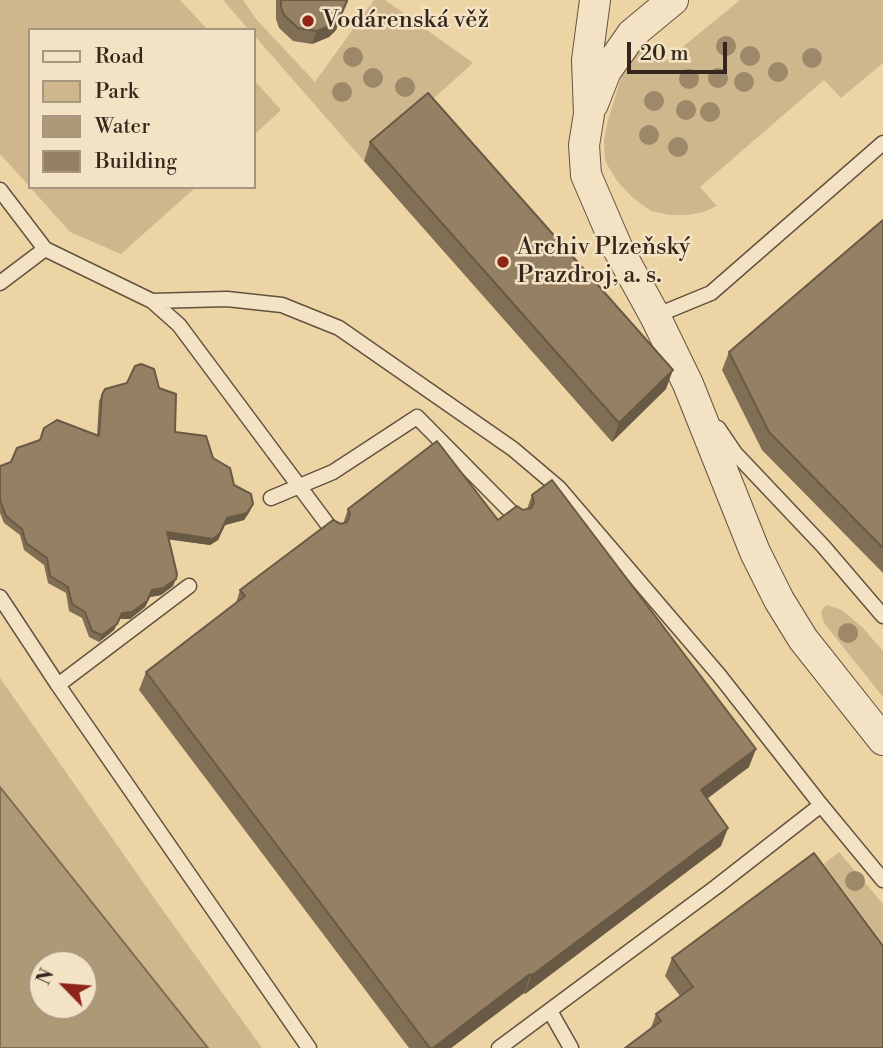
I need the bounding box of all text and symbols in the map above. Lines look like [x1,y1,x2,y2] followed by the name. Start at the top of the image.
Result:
[322,7,489,35] place label: Vodárenská věž
[300,13,316,29] marker: Vodárenská věž
[28,28,256,189] legend
[631,28,731,72] scale bar
[640,41,689,67] text: 20 m
[95,44,144,70] text: Road
[95,79,139,105] text: Park
[95,114,150,140] text: Water
[95,149,177,175] text: Building
[517,234,690,290] place label: Archiv Plzeňský Prazdroj, a. s.
[495,254,511,270] marker: Archiv Plzeňský Prazdroj, a. s.
[28,950,98,1020] north arrow
[32,965,60,989] text: N

